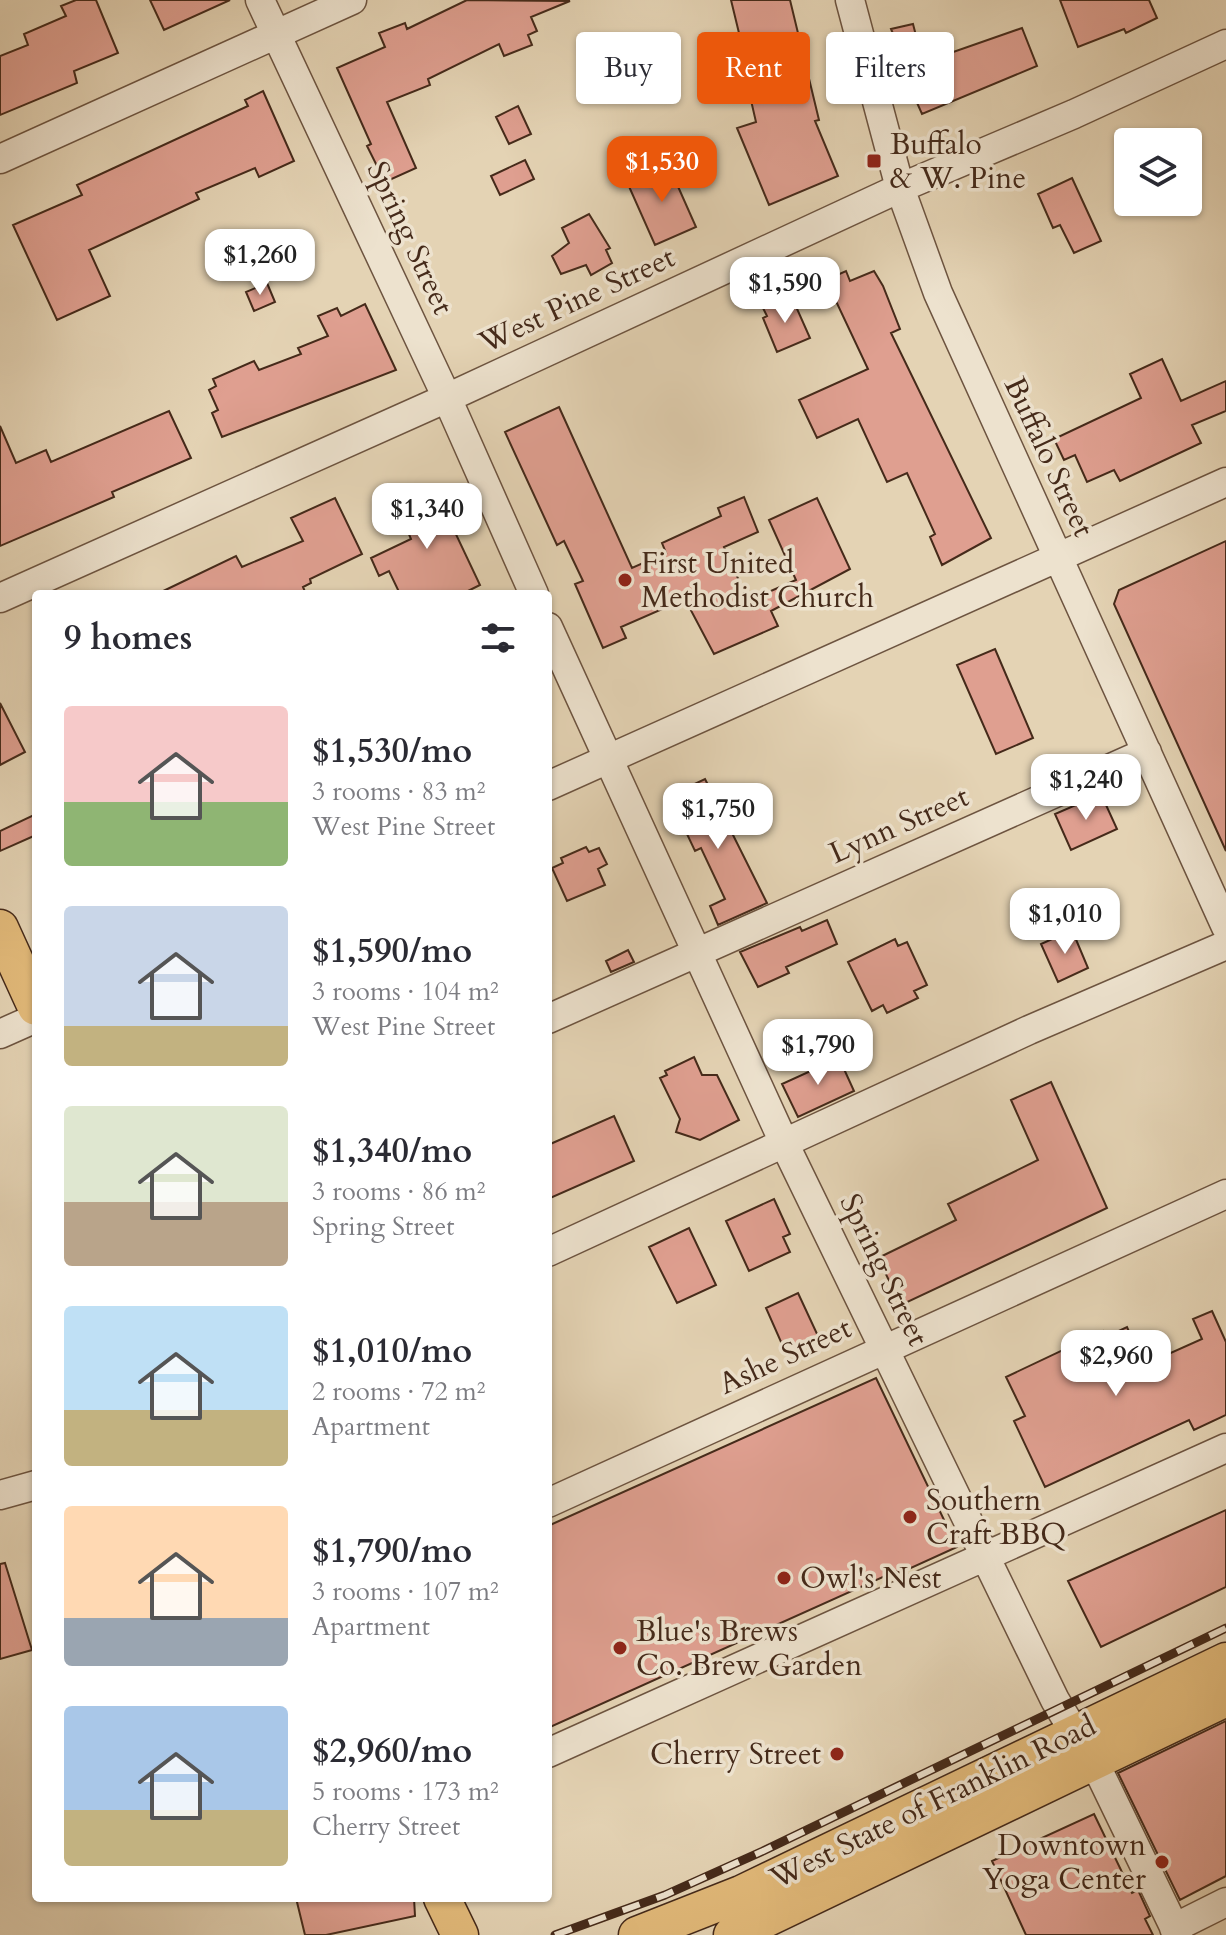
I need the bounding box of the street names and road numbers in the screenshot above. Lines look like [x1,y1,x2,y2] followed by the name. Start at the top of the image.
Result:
[357,155,464,322] street label: Spring Street
[472,237,682,364] street label: West Pine Street
[994,370,1104,544] street label: Buffalo Street
[823,776,976,874] street label: Lynn Street
[830,1187,939,1353] street label: Spring Street
[712,1307,858,1405] street label: Ashe Street
[762,1705,1103,1899] street label: West State of Franklin Road

